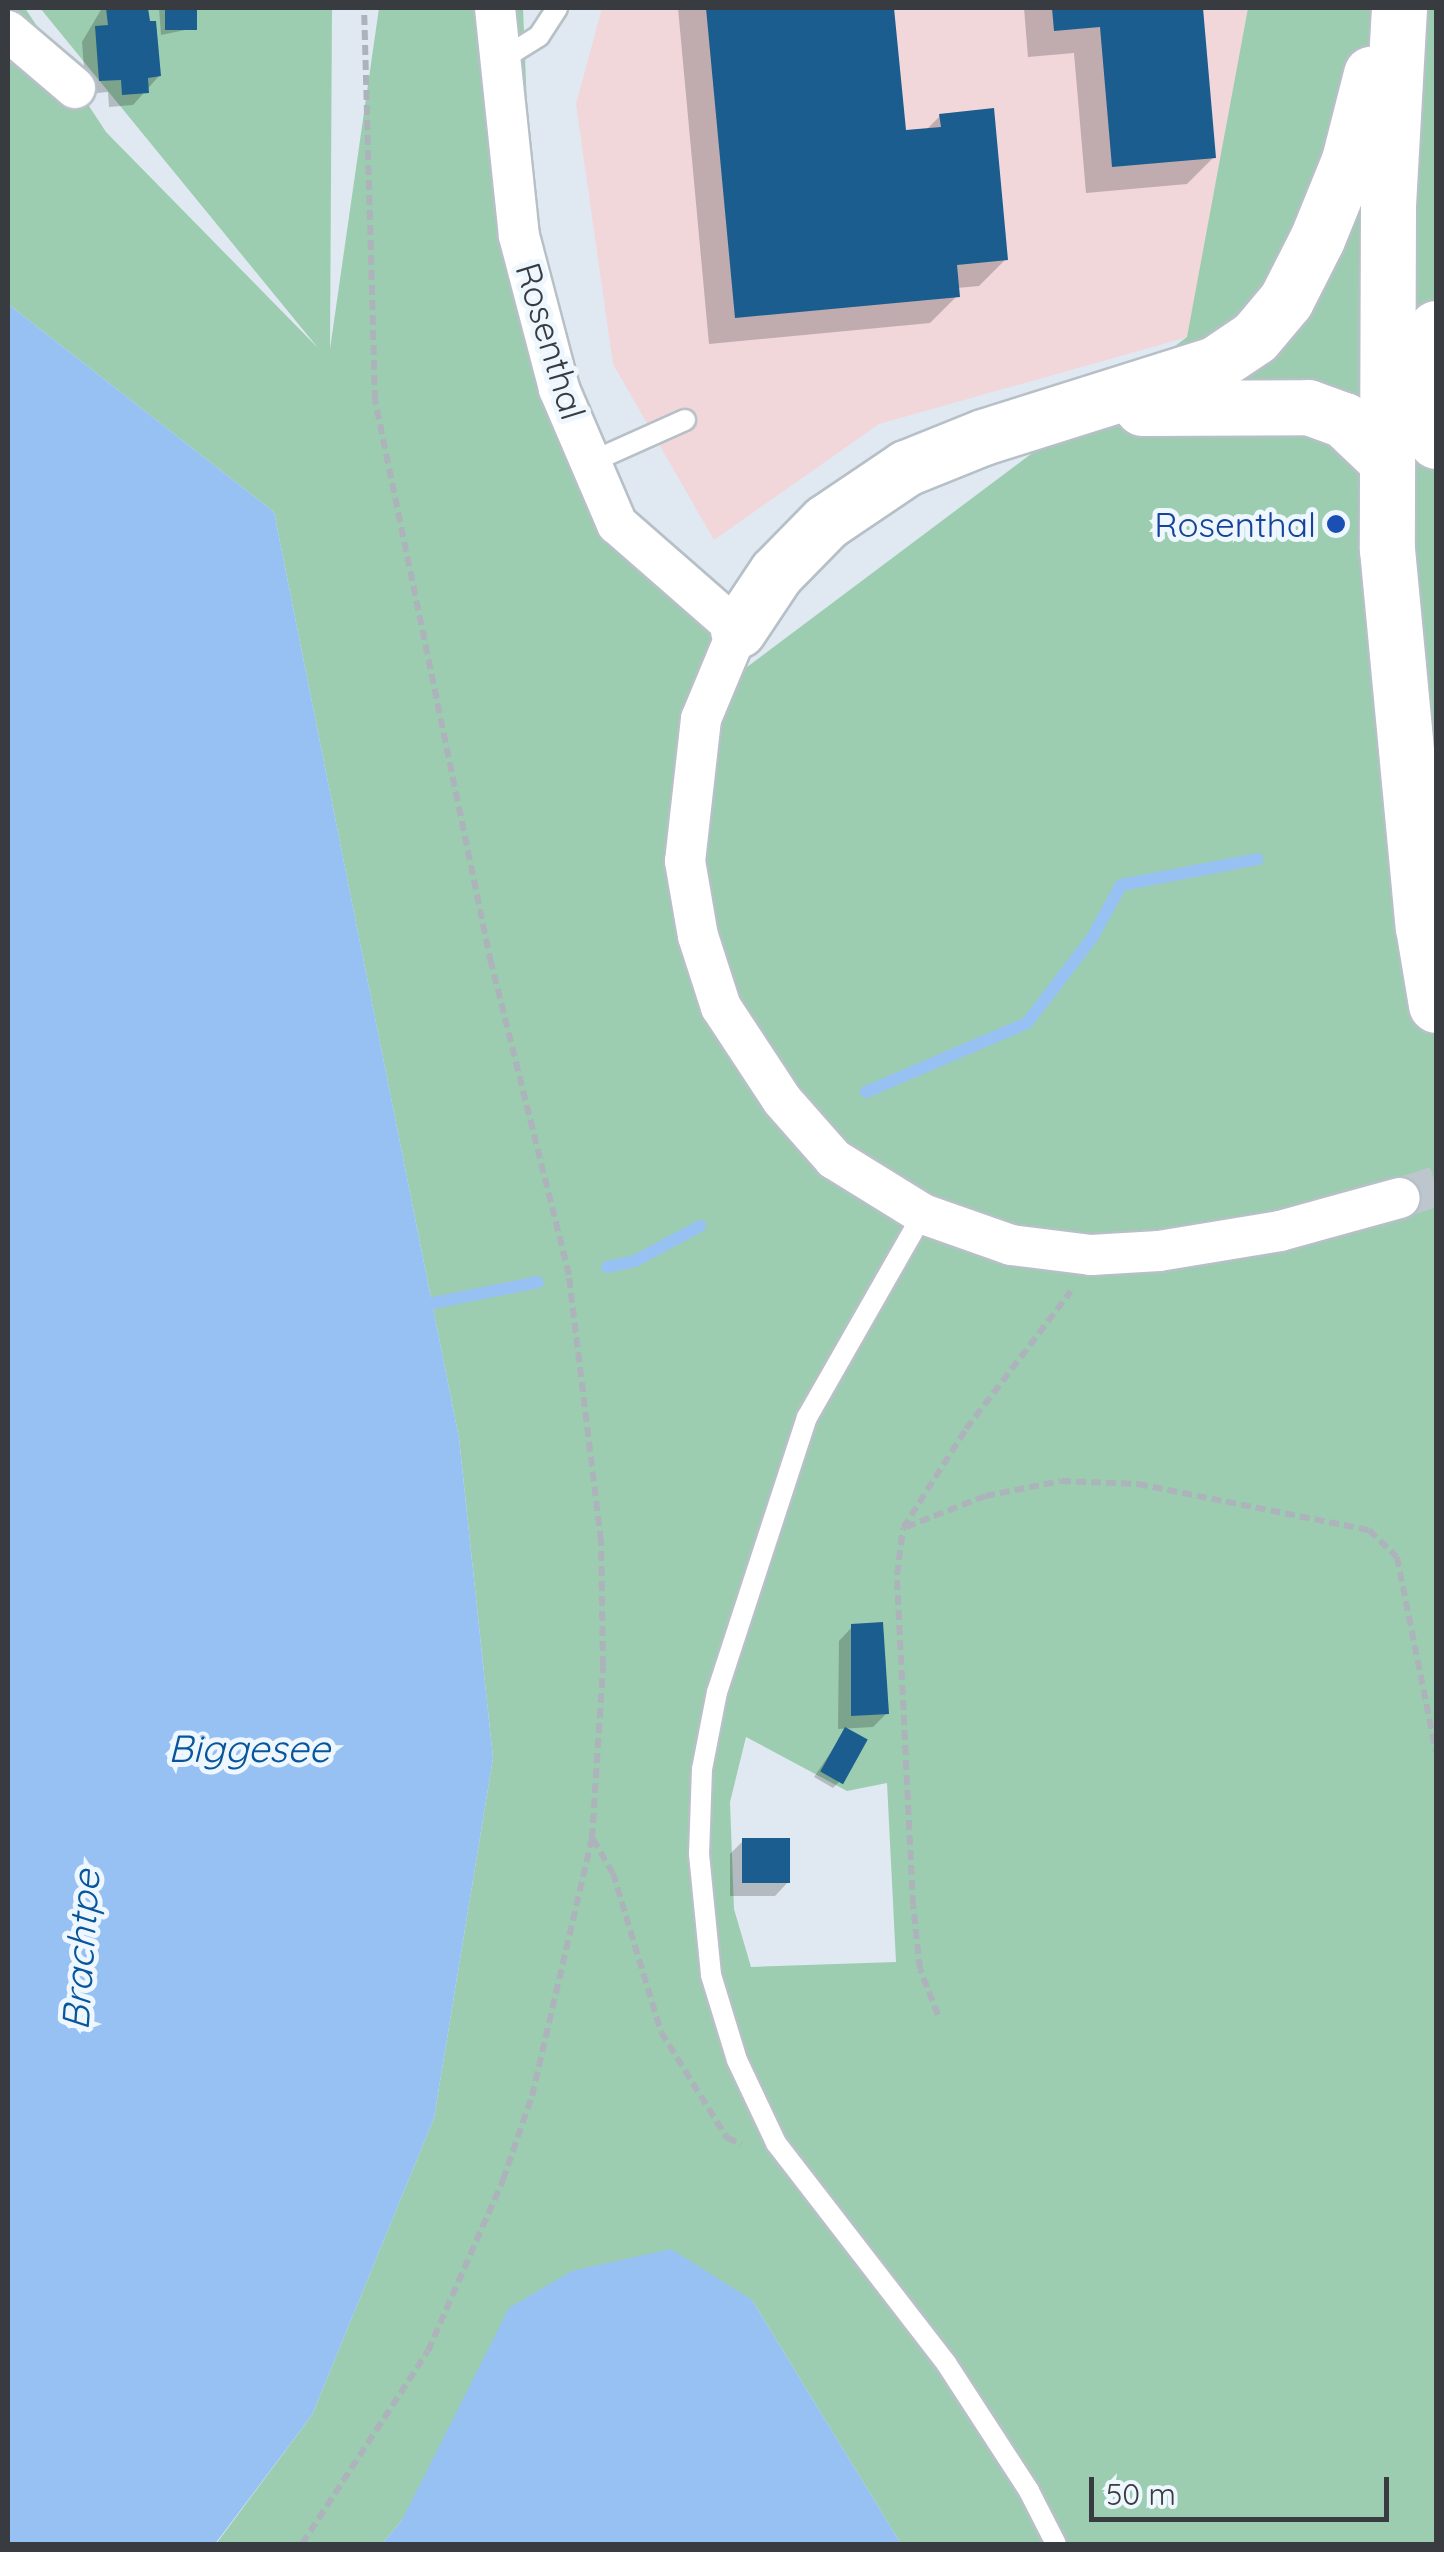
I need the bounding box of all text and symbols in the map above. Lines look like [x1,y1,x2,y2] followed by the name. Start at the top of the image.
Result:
[507,257,595,425] street label: Rosenthal
[1154,503,1316,545] place label: Rosenthal
[1325,513,1347,535] marker: Rosenthal
[168,1726,330,1772] water label: Biggesee
[53,1868,109,2032] water label: Brachtpe
[1094,2457,1394,2519] scale bar
[1106,2475,1176,2513] text: 50 m

